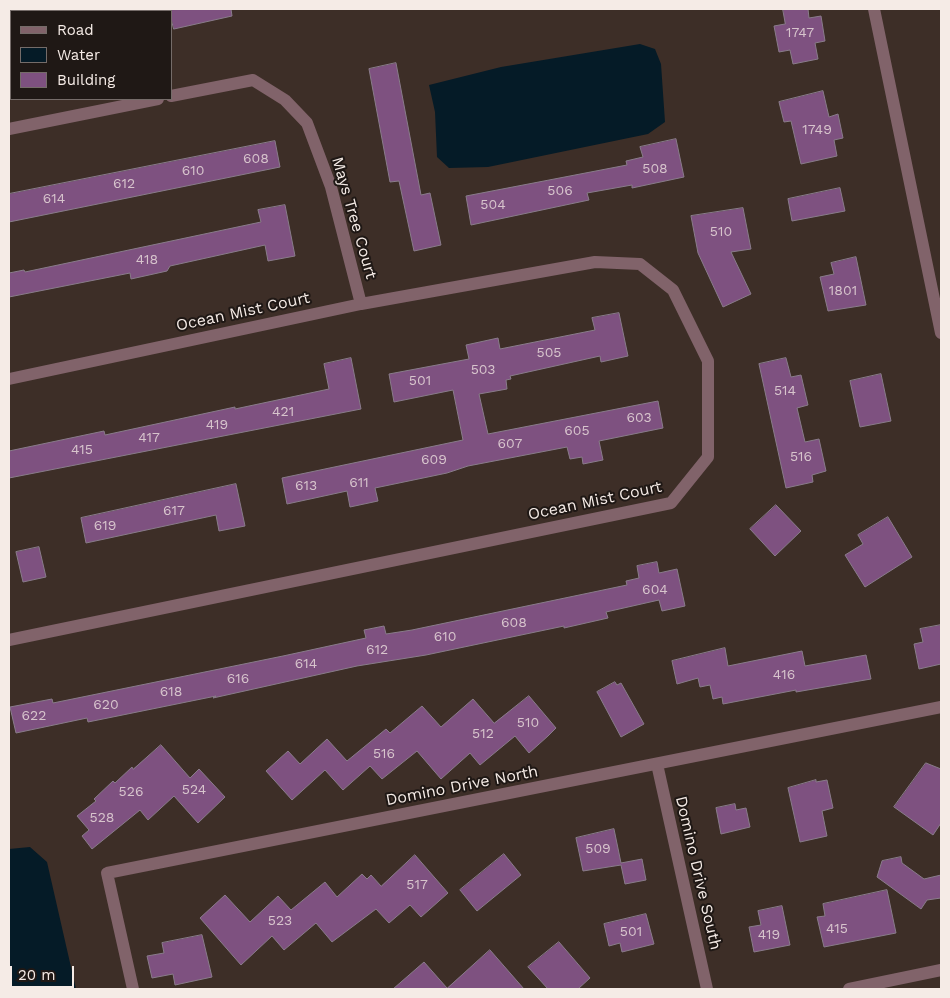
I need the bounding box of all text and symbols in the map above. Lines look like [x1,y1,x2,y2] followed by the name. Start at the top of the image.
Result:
[10,10,172,100] legend
[57,21,94,39] text: Road
[786,25,814,41] house number: 1747
[57,46,100,64] text: Water
[57,71,115,89] text: Building
[802,122,832,138] house number: 1749
[243,151,269,167] house number: 608
[327,155,381,281] street label: Mays Tree Court
[642,161,668,177] house number: 508
[182,163,204,179] house number: 610
[113,176,135,192] house number: 612
[547,183,573,199] house number: 506
[43,191,65,207] house number: 614
[480,197,506,213] house number: 504
[710,224,732,240] house number: 510
[136,252,158,268] house number: 418
[829,283,857,299] house number: 1801
[174,288,312,336] street label: Ocean Mist Court
[536,345,562,361] house number: 505
[471,362,495,378] house number: 503
[409,373,431,389] house number: 501
[774,383,796,399] house number: 514
[272,404,294,420] house number: 421
[626,410,652,426] house number: 603
[206,417,228,433] house number: 419
[564,423,590,439] house number: 605
[138,430,160,446] house number: 417
[498,436,522,452] house number: 607
[71,442,93,458] house number: 415
[790,449,812,465] house number: 516
[421,452,447,468] house number: 609
[349,475,369,491] house number: 611
[526,477,664,525] street label: Ocean Mist Court
[295,478,317,494] house number: 613
[163,503,185,519] house number: 617
[94,518,116,534] house number: 619
[642,582,668,598] house number: 604
[501,615,527,631] house number: 608
[434,629,456,645] house number: 610
[366,642,388,658] house number: 612
[295,656,317,672] house number: 614
[773,667,795,683] house number: 416
[227,671,249,687] house number: 616
[160,684,182,700] house number: 618
[93,697,119,713] house number: 620
[22,708,46,724] house number: 622
[517,715,539,731] house number: 510
[472,726,494,742] house number: 512
[373,746,395,762] house number: 516
[384,762,540,810] street label: Domino Drive North
[182,782,206,798] house number: 524
[119,784,143,800] house number: 526
[671,794,725,952] street label: Domino Drive South
[90,810,114,826] house number: 528
[585,841,611,857] house number: 509
[406,877,428,893] house number: 517
[268,913,292,929] house number: 523
[826,921,848,937] house number: 415
[620,924,642,940] house number: 501
[758,927,780,943] house number: 419
[12,956,76,988] scale bar
[18,966,56,984] text: 20 m

